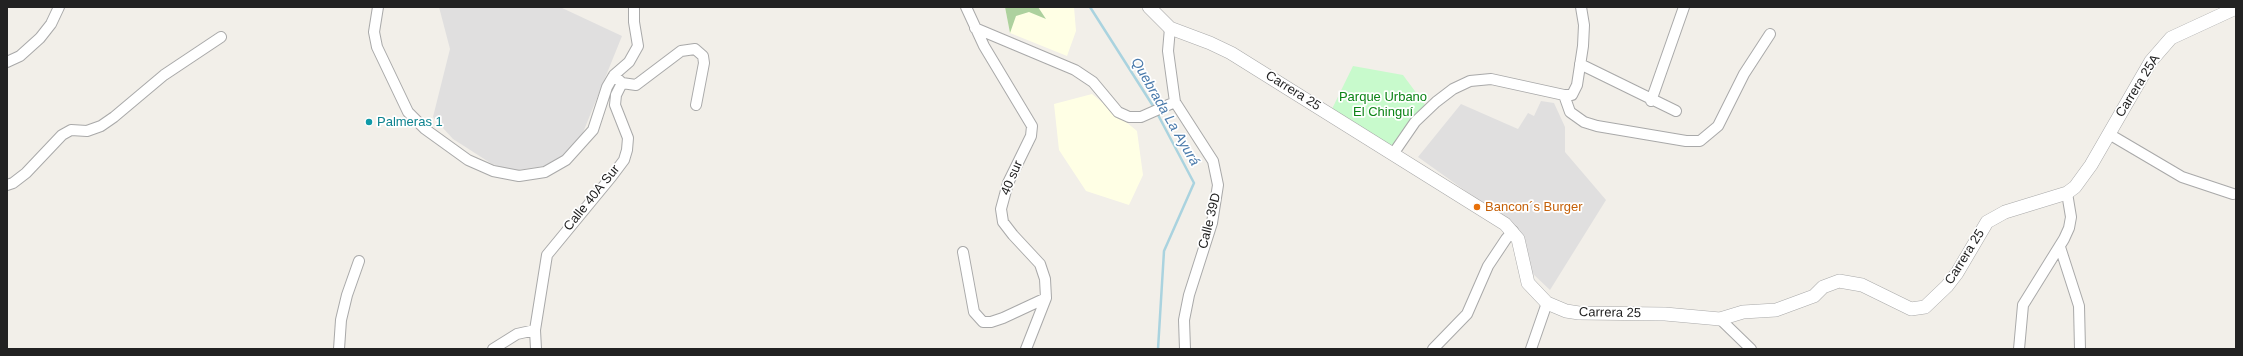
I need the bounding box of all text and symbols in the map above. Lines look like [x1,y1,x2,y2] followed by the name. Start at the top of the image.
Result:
[2113,52,2163,120] street label: Carrera 25A
[1127,55,1203,169] water label: Quebrada La Ayurá
[1263,68,1323,114] street label: Carrera 25
[1339,89,1427,120] park label: Parque Urbano El Chinguí
[377,114,443,130] place label: Palmeras 1
[364,117,374,127] marker: Palmeras 1
[998,158,1026,198] street label: 40 sur
[561,162,623,234] street label: Calle 40A Sur
[1196,191,1224,251] street label: Calle 39D
[1485,199,1583,215] place label: Bancon´s Burger
[1472,202,1482,212] marker: Bancon´s Burger
[1942,227,1988,287] street label: Carrera 25
[1579,305,1641,321] street label: Carrera 25

